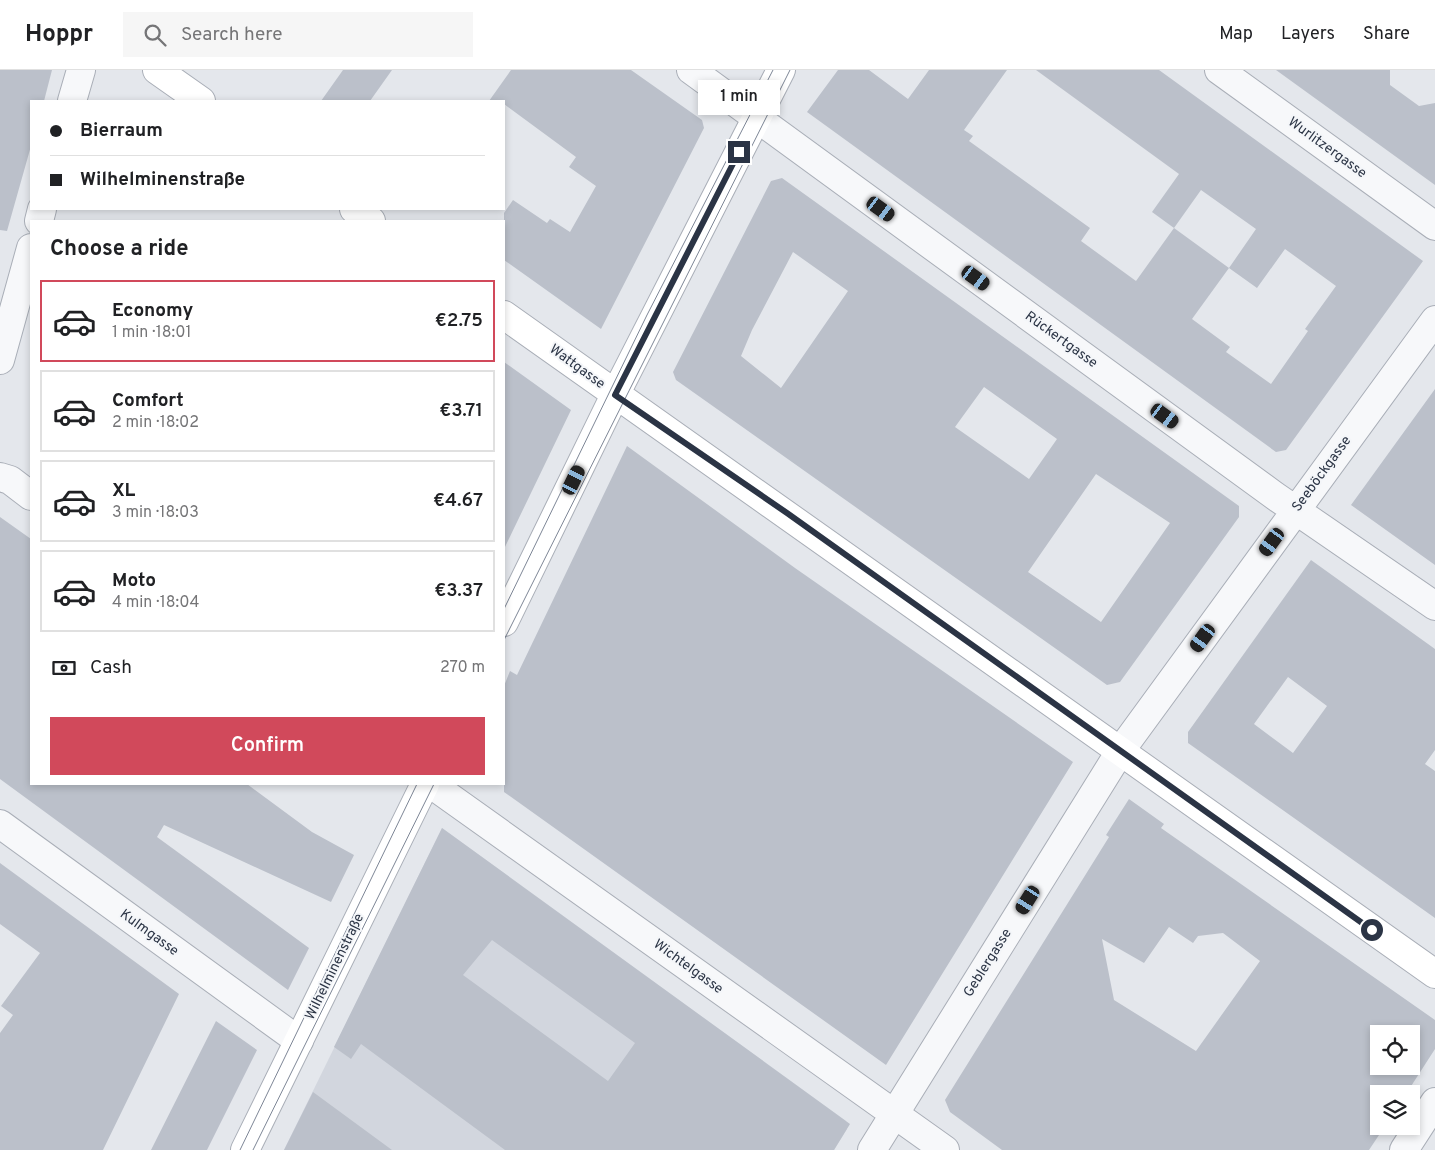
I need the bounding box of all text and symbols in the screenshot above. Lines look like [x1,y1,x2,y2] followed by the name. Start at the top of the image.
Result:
[123,12,473,57] search box
[25,20,93,50] text: Hoppr
[141,21,169,49] icon: search
[181,23,283,47] text: Search here
[1219,23,1253,46] text: Map
[1281,23,1335,46] text: Layers
[1363,23,1410,46] text: Share
[698,79,780,114] callout: 1 min
[720,87,758,107] text: 1 min
[1284,114,1370,182] street label: Wurlitzergasse
[80,119,163,143] text: Bierraum
[728,141,750,163] route end
[80,168,245,192] text: Wilhelminenstraße
[864,194,897,224] car
[50,236,188,263] text: Choose a ride
[959,263,992,293] car
[52,299,97,344] icon: car
[112,299,193,323] text: Economy
[1021,308,1101,372] street label: Rückertgasse
[435,309,483,333] text: €2.75
[112,323,191,343] text: 1 min · 18:01
[546,341,608,393] street label: Wattgasse
[52,389,97,434] icon: car
[112,389,184,413] text: Comfort
[439,399,483,423] text: €3.71
[1148,401,1181,431] car
[112,413,199,433] text: 2 min · 18:02
[1289,433,1355,515] street label: Seeböckgasse
[560,463,587,497] car
[52,479,97,524] icon: car
[112,479,135,503] text: XL
[433,489,483,513] text: €4.67
[112,503,199,523] text: 3 min · 18:03
[1257,525,1286,559] car
[52,569,97,614] icon: car
[112,569,156,593] text: Moto
[434,579,483,603] text: €3.37
[112,593,199,613] text: 4 min · 18:04
[1188,621,1217,655] car
[50,654,78,682] icon: cash
[90,656,132,680] text: Cash
[440,658,485,678] text: 270 m
[50,717,485,775] button: Confirm
[1013,883,1042,917] car
[116,906,182,960] street label: Kulmgasse
[302,911,368,1023] street label: Wilhelminenstraße
[1361,919,1383,941] route start
[960,926,1016,1000] street label: Geblergasse
[650,936,726,998] street label: Wichtelgasse
[1370,1025,1420,1135] map controls
[1370,1025,1420,1075] button: locate
[1370,1085,1420,1135] button: layers

